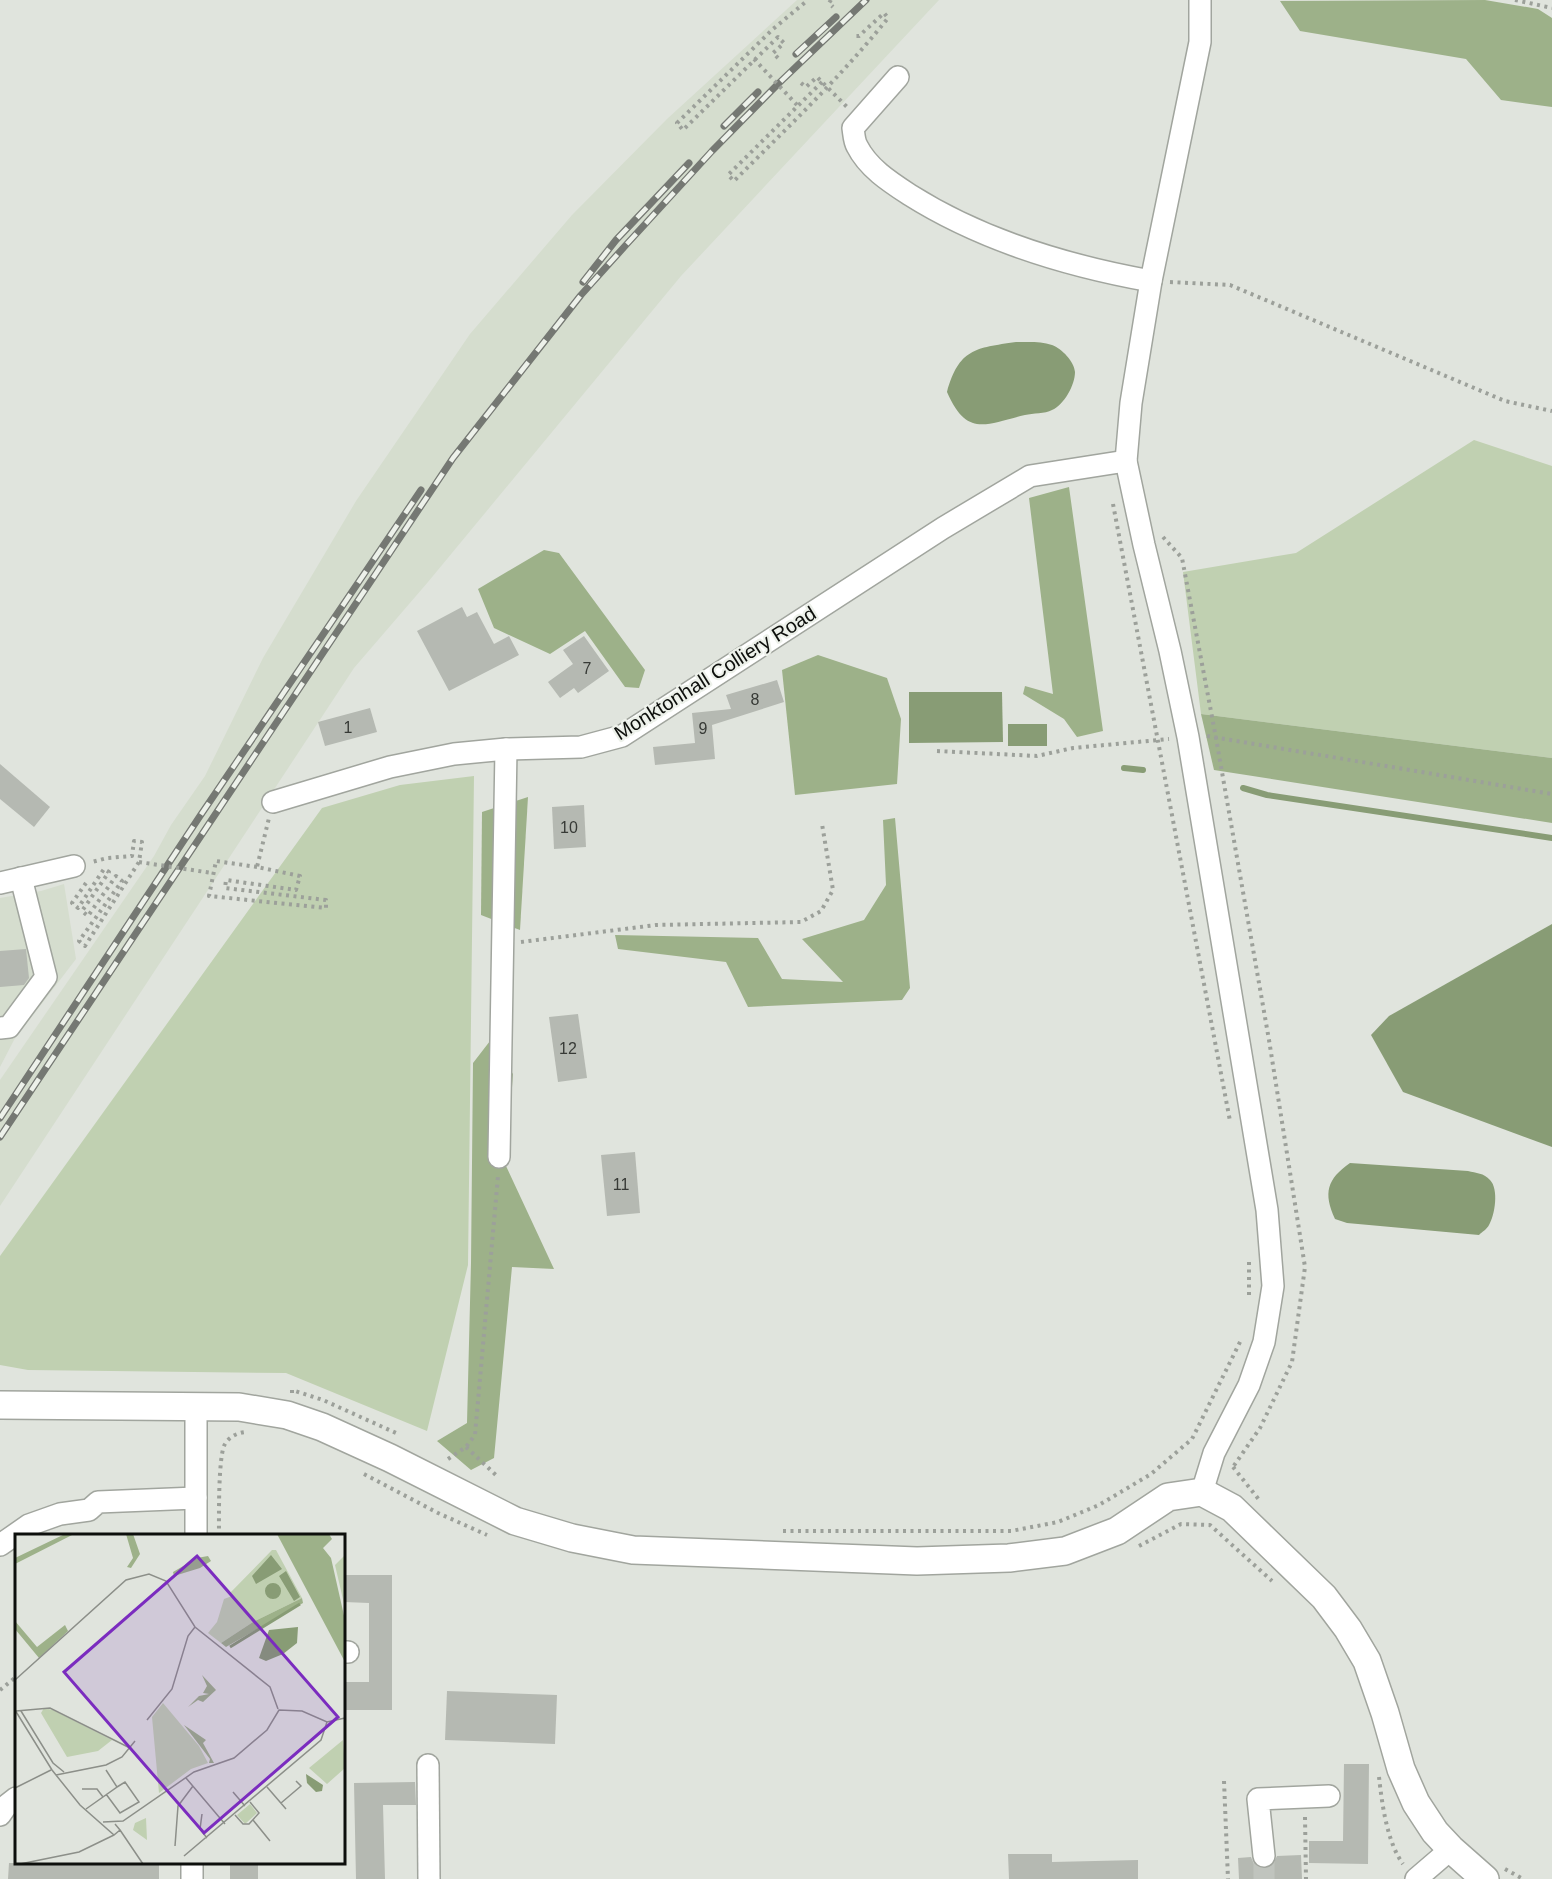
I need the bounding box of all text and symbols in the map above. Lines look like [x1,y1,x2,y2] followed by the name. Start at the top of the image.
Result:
[610,602,820,744] street label: Monktonhall Colliery Road
[583,660,592,677] house number: 7
[751,691,760,708] house number: 8
[344,719,353,736] house number: 1
[699,720,708,737] house number: 9
[560,819,578,836] house number: 10
[559,1040,577,1057] house number: 12
[613,1176,629,1193] house number: 11
[15,1534,345,1864] inset map

